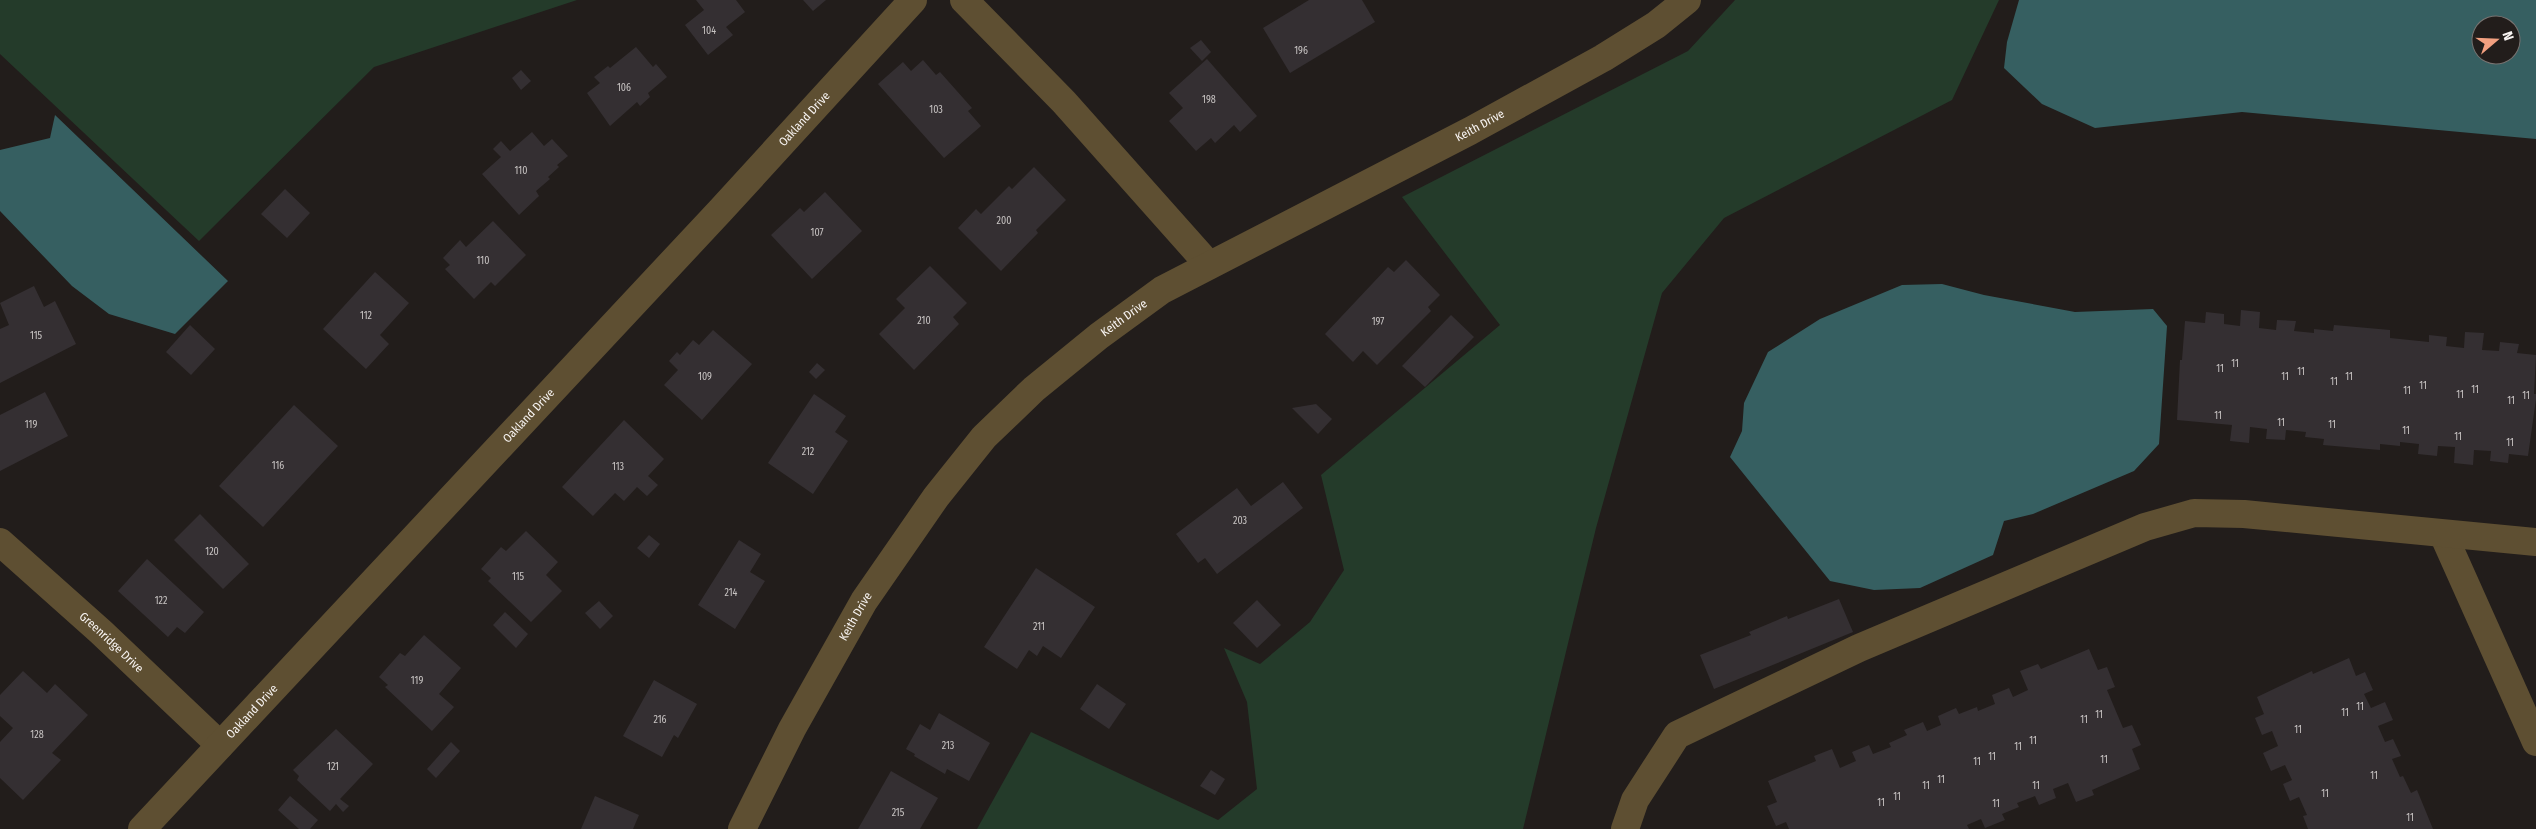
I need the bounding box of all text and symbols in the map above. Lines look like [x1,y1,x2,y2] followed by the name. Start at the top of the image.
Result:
[2471,15,2521,65] north arrow
[702,25,716,37] house number: 104
[2498,29,2517,43] text: N
[1294,45,1308,57] house number: 196
[617,82,631,94] house number: 106
[776,89,833,149] street label: Oakland Drive
[1202,94,1216,106] house number: 198
[929,104,943,116] house number: 103
[1453,107,1507,144] street label: Keith Drive
[515,165,527,177] house number: 110
[997,215,1011,227] house number: 200
[811,227,823,239] house number: 107
[477,255,489,267] house number: 110
[1098,296,1150,339] street label: Keith Drive
[360,310,373,322] house number: 112
[917,315,931,327] house number: 210
[1372,316,1384,328] house number: 197
[30,330,43,342] house number: 115
[2231,358,2239,370] house number: 11
[2216,363,2224,375] house number: 11
[2297,366,2305,378] house number: 11
[698,371,712,383] house number: 109
[2281,371,2289,383] house number: 11
[2345,371,2353,383] house number: 11
[2330,376,2338,388] house number: 11
[2419,380,2427,392] house number: 11
[2471,384,2479,396] house number: 11
[2403,385,2411,397] house number: 11
[500,386,557,446] street label: Oakland Drive
[2456,389,2464,401] house number: 11
[2522,390,2530,402] house number: 11
[2507,395,2515,407] house number: 11
[2214,410,2222,422] house number: 11
[2277,417,2285,429] house number: 11
[25,419,37,431] house number: 119
[2328,419,2336,431] house number: 11
[2402,425,2410,437] house number: 11
[2454,431,2462,443] house number: 11
[2506,437,2514,449] house number: 11
[802,446,815,458] house number: 212
[272,460,284,472] house number: 116
[612,461,625,473] house number: 113
[1233,515,1248,527] house number: 203
[205,546,219,558] house number: 120
[512,571,525,583] house number: 115
[725,587,738,599] house number: 214
[836,589,875,643] street label: Keith Drive
[155,595,168,607] house number: 122
[77,609,146,676] street label: Greenridge Drive
[1033,621,1045,633] house number: 211
[411,675,423,687] house number: 119
[223,681,281,741] street label: Oakland Drive
[2356,701,2364,713] house number: 11
[2341,707,2349,719] house number: 11
[2095,709,2103,721] house number: 11
[653,714,667,726] house number: 216
[2080,714,2088,726] house number: 11
[2294,724,2302,736] house number: 11
[30,729,44,741] house number: 128
[2029,735,2037,747] house number: 11
[942,740,955,752] house number: 213
[2014,741,2022,753] house number: 11
[1988,751,1996,763] house number: 11
[2100,754,2108,766] house number: 11
[1973,756,1981,768] house number: 11
[327,761,339,773] house number: 121
[2370,770,2378,782] house number: 11
[1937,774,1945,786] house number: 11
[1922,780,1930,792] house number: 11
[2032,780,2040,792] house number: 11
[2321,788,2329,800] house number: 11
[1893,791,1901,803] house number: 11
[1877,797,1885,809] house number: 11
[1992,798,2000,810] house number: 11
[892,807,905,819] house number: 215
[2406,812,2414,824] house number: 11

